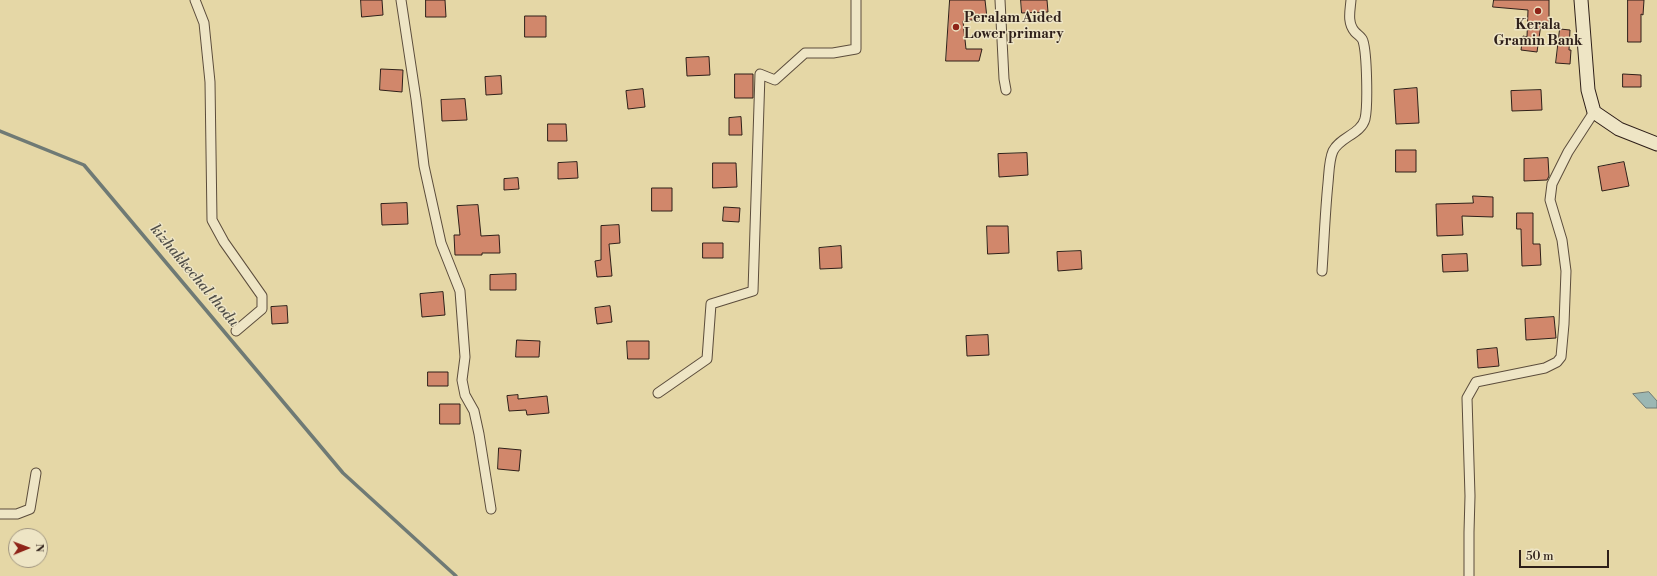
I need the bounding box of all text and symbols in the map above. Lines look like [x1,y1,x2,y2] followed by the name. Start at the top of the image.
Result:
[1533,6,1543,16] marker: Kerala Gramin Bank
[964,11,1063,44] place label: Peralam Aided Lower primary
[1494,18,1582,50] place label: Kerala Gramin Bank
[951,22,961,32] marker: Peralam Aided Lower primary
[146,221,242,331] water label: kizhakkechal thodu
[8,528,48,568] north arrow
[1521,542,1611,568] scale bar
[32,543,46,552] text: N
[1526,549,1554,564] text: 50 m

